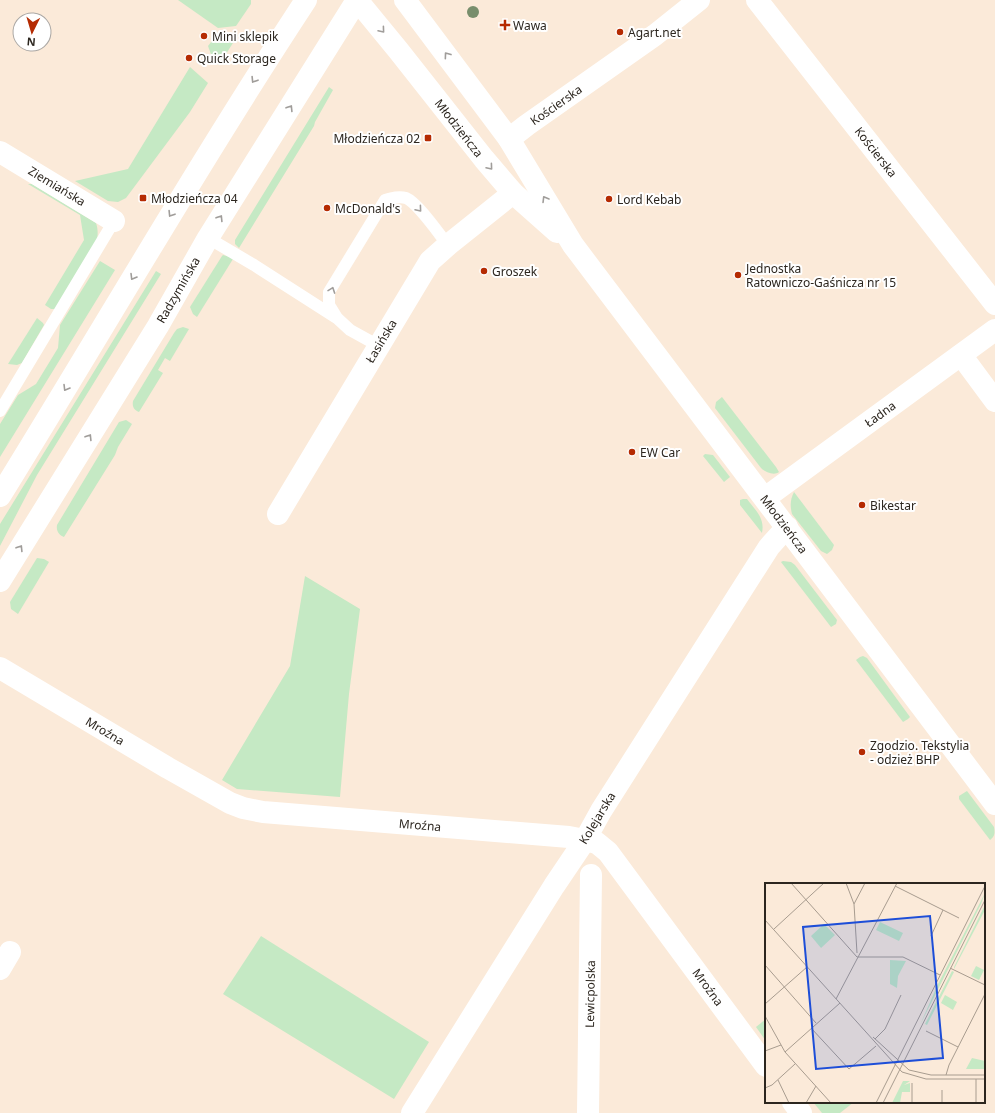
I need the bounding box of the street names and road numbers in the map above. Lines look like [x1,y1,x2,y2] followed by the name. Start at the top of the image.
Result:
[527,81,585,129] street label: Kościerska
[431,95,487,161] street label: Młodzieńcza
[851,123,901,181] street label: Kościerska
[25,162,89,210] street label: Ziemiańska
[152,254,204,326] street label: Radzymińska
[361,316,401,366] street label: Łasińska
[861,397,899,431] street label: Ładna
[756,491,812,557] street label: Młodzieńcza
[82,713,128,749] street label: Mroźna
[575,789,619,847] street label: Kolejarska
[398,815,442,835] street label: Mroźna
[581,960,599,1028] street label: Lewicpolska
[689,965,727,1009] street label: Mroźna

